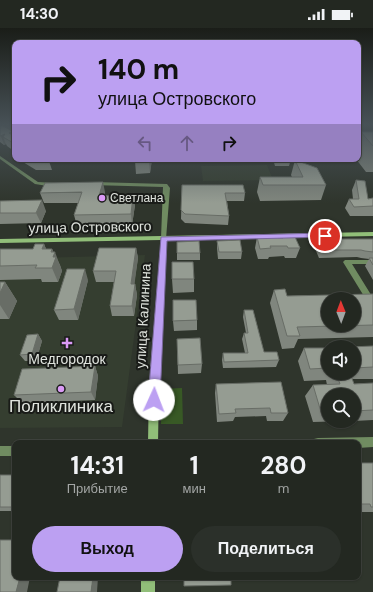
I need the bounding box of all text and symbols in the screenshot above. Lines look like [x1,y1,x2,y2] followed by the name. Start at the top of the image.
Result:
[20,4,59,24] text: 14:30
[98,51,179,88] text: 140 m
[32,56,84,108] icon: right
[98,87,256,111] text: улица Островского
[134,132,156,154] icon: left
[176,132,198,154] icon: ahead
[218,132,240,154] icon: right
[110,190,164,206] place label: Светлана
[97,193,107,203] marker: Светлана
[28,217,152,237] street label: улица Островского
[308,219,342,253] pin
[314,225,336,247] icon: arrive
[131,263,155,369] street label: улица Калинина
[321,292,361,332] north arrow
[321,292,361,428] map controls
[61,337,73,349] marker: Медгородок
[321,340,361,380] button: sound
[28,350,107,368] place label: Медгородок
[133,379,175,421] position arrow
[56,384,66,394] marker: Поликлиника
[321,388,361,428] button: search
[9,395,113,417] place label: Поликлиника
[70,450,124,481] text: 14:31
[190,450,199,481] text: 1
[261,450,306,481] text: 280
[67,480,128,497] text: Прибытие
[182,480,206,497] text: мин
[278,480,289,497] text: m
[32,526,183,572] button: Выход
[191,526,341,572] button: Поделиться

